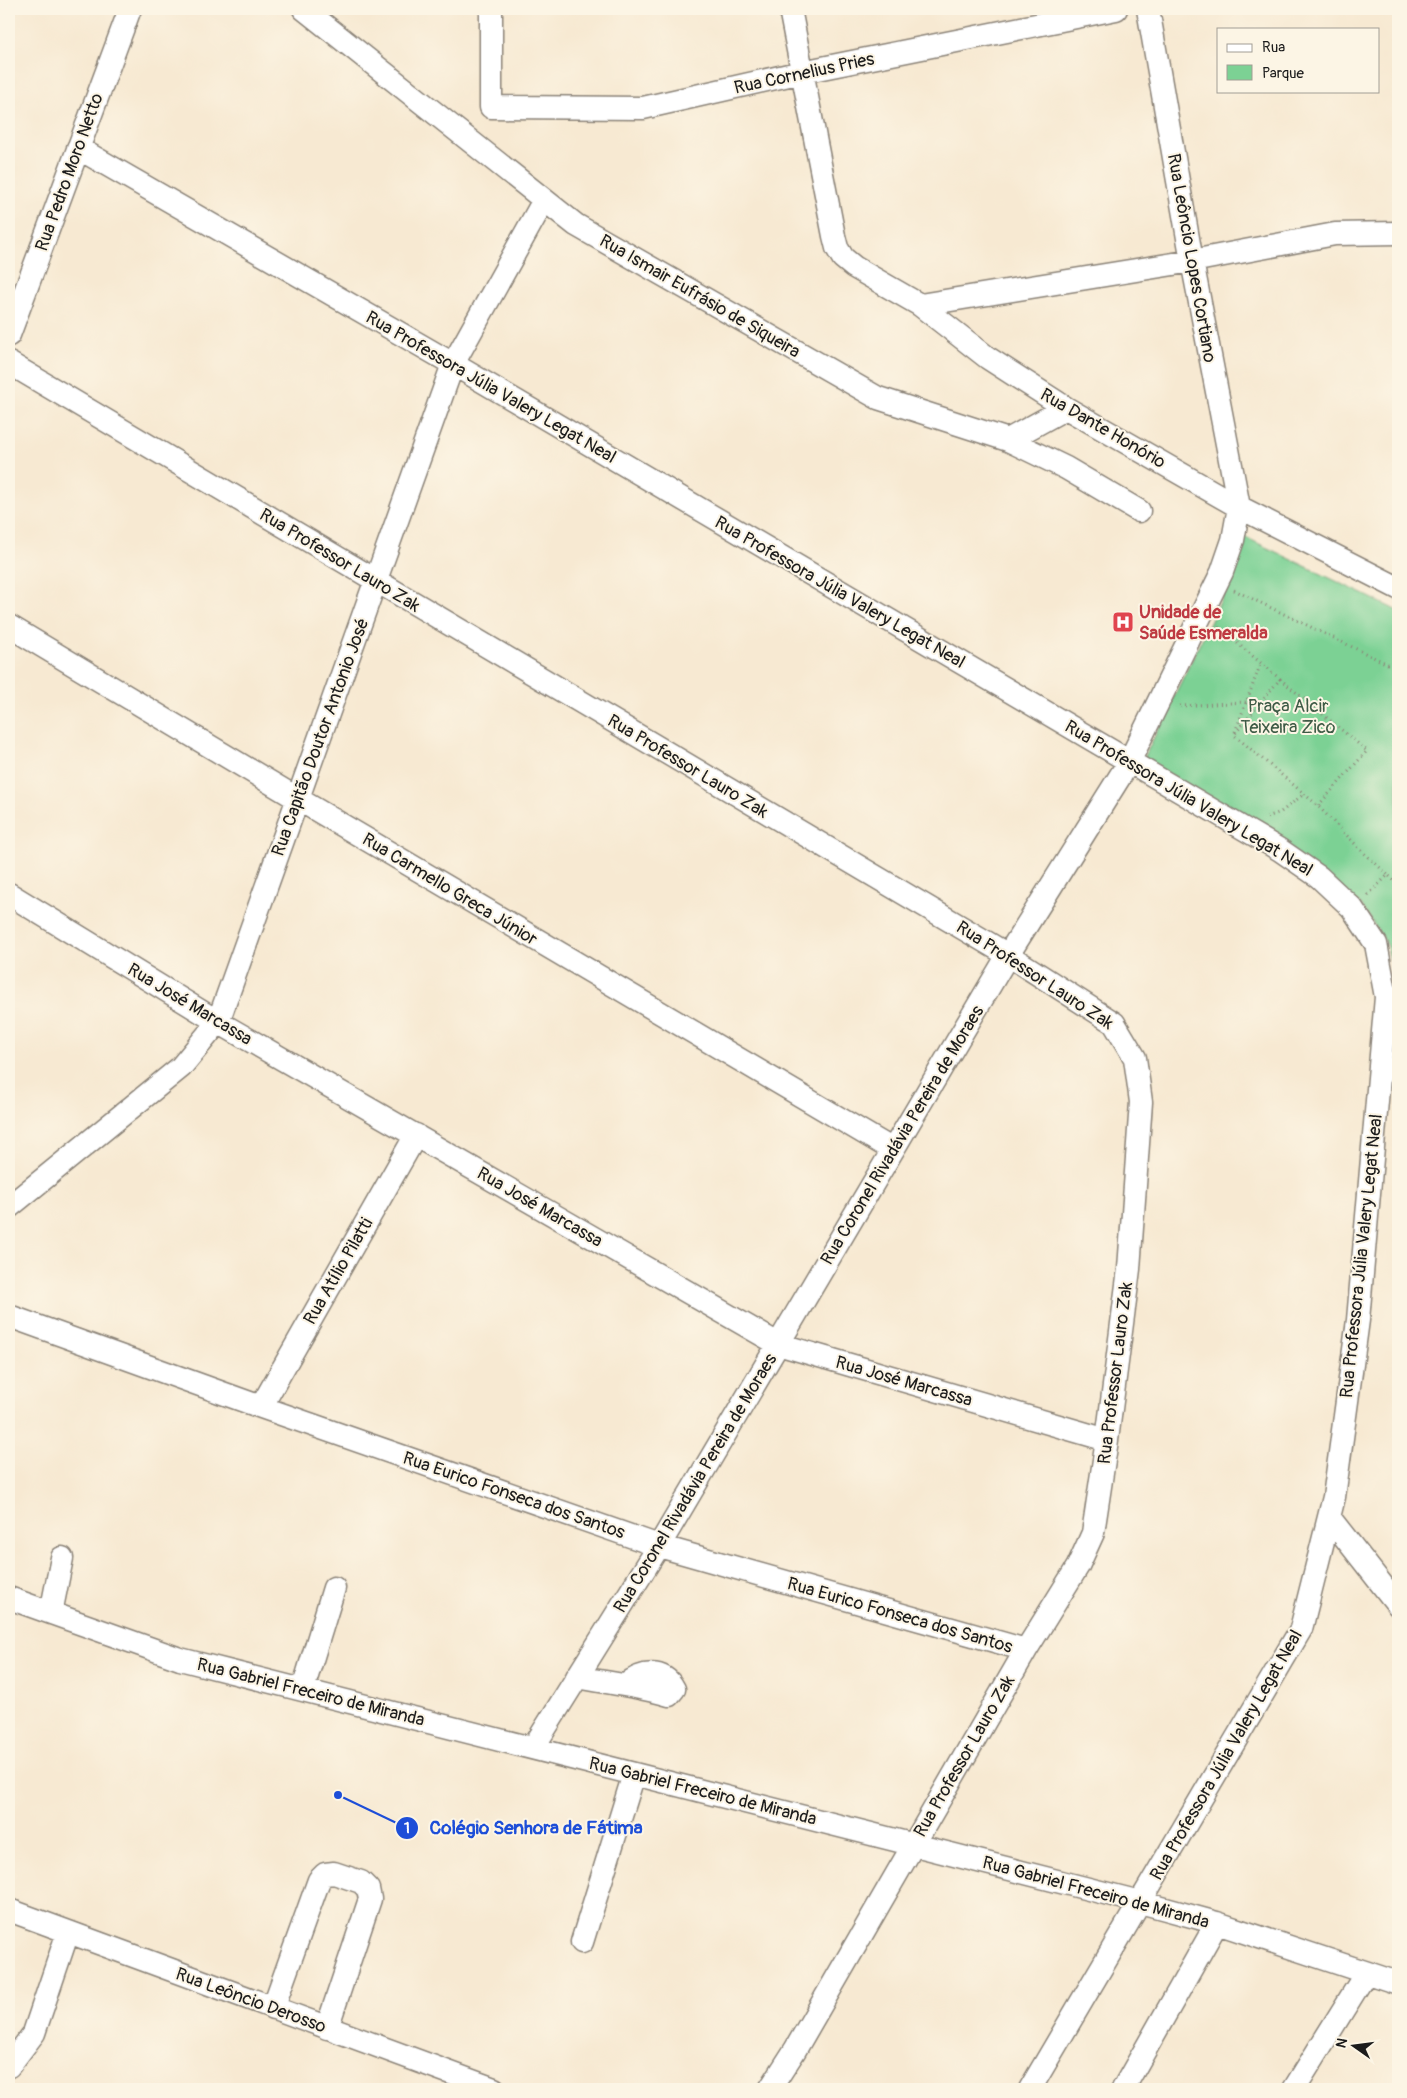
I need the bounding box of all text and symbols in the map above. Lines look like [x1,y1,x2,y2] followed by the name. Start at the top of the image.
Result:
[1217,28,1380,92] legend
[1262,38,1285,57] text: Rua
[732,47,876,100] street label: Rua Cornelius Pries
[1262,64,1305,83] text: Parque
[30,90,109,254] street label: Rua Pedro Moro Netto
[1162,152,1221,365] street label: Rua Leôncio Lopes Cortiano
[595,229,804,363] street label: Rua Ismair Eufrásio de Siqueira
[361,306,620,469] street label: Rua Professora Júlia Valery Legat Neal
[1036,383,1170,474] street label: Rua Dante Honório
[255,503,425,618] street label: Rua Professor Lauro Zak
[710,511,969,674] street label: Rua Professora Júlia Valery Legat Neal
[1139,601,1268,645] place label: Unidade de Saúde Esmeralda
[1111,610,1135,634] hospital icon: Unidade de Saúde Esmeralda
[267,615,374,859] street label: Rua Capitão Doutor Antonio José
[1240,695,1336,739] park label: Praça Alcir Teixeira Zico
[603,709,773,824] street label: Rua Professor Lauro Zak
[1060,715,1317,882] street label: Rua Professora Júlia Valery Legat Neal
[358,828,542,951] street label: Rua Carmello Greca Júnior
[952,916,1118,1035] street label: Rua Professor Lauro Zak
[123,958,256,1051] street label: Rua José Marcassa
[816,1001,989,1269] street label: Rua Coronel Rivadávia Pereira de Moraes
[1335,1113,1388,1399] street label: Rua Professora Júlia Valery Legat Neal
[473,1162,607,1253] street label: Rua José Marcassa
[299,1214,378,1329] street label: Rua Atílio Pilatti
[1093,1280,1138,1465] street label: Rua Professor Lauro Zak
[609,1349,782,1617] street label: Rua Coronel Rivadávia Pereira de Moraes
[833,1351,975,1412] street label: Rua José Marcassa
[400,1447,628,1544] street label: Rua Eurico Fonseca dos Santos
[784,1572,1015,1659] street label: Rua Eurico Fonseca dos Santos
[1145,1626,1308,1885] street label: Rua Professora Júlia Valery Legat Neal
[195,1653,427,1732] street label: Rua Gabriel Freceiro de Miranda
[909,1671,1020,1841] street label: Rua Professor Lauro Zak
[587,1752,819,1831] street label: Rua Gabriel Freceiro de Miranda
[394,1811,653,1845] callout: Colégio Senhora de Fátima
[429,1816,643,1840] text: Colégio Senhora de Fátima
[404,1819,410,1838] text: 1
[980,1851,1212,1934] street label: Rua Gabriel Freceiro de Miranda
[172,1963,329,2038] street label: Rua Leôncio Derosso
[1330,2020,1380,2070] north arrow
[1332,2036,1351,2050] text: N

